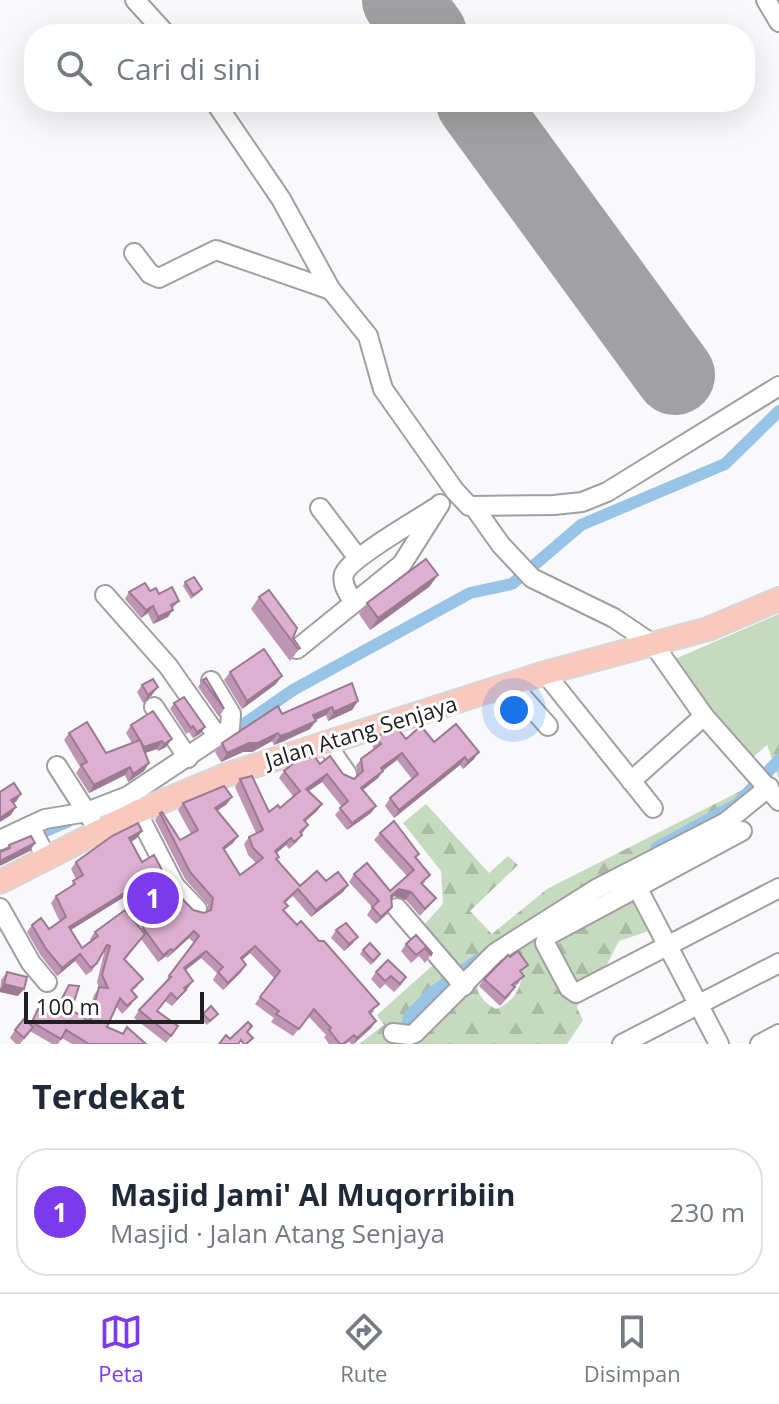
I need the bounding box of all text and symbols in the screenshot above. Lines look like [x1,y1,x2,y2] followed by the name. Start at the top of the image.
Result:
[24,24,755,112] search box
[52,46,96,90] icon: search
[116,48,261,89] text: Cari di sini
[259,688,460,775] street label: Jalan Atang Senjaya
[494,690,534,730] your location
[127,868,179,928] pin: 1
[24,988,204,1024] scale bar
[36,991,100,1021] text: 100 m
[32,1073,185,1119] text: Terdekat
[110,1174,515,1215] text: Masjid Jami' Al Muqorribiin
[53,1194,67,1230] text: 1
[670,1194,745,1230] text: 230 m
[110,1215,445,1251] text: Masjid · Jalan Atang Senjaya
[98,1310,144,1388] tab: Peta
[340,1310,387,1388] tab: Rute
[584,1310,681,1388] tab: Disimpan

